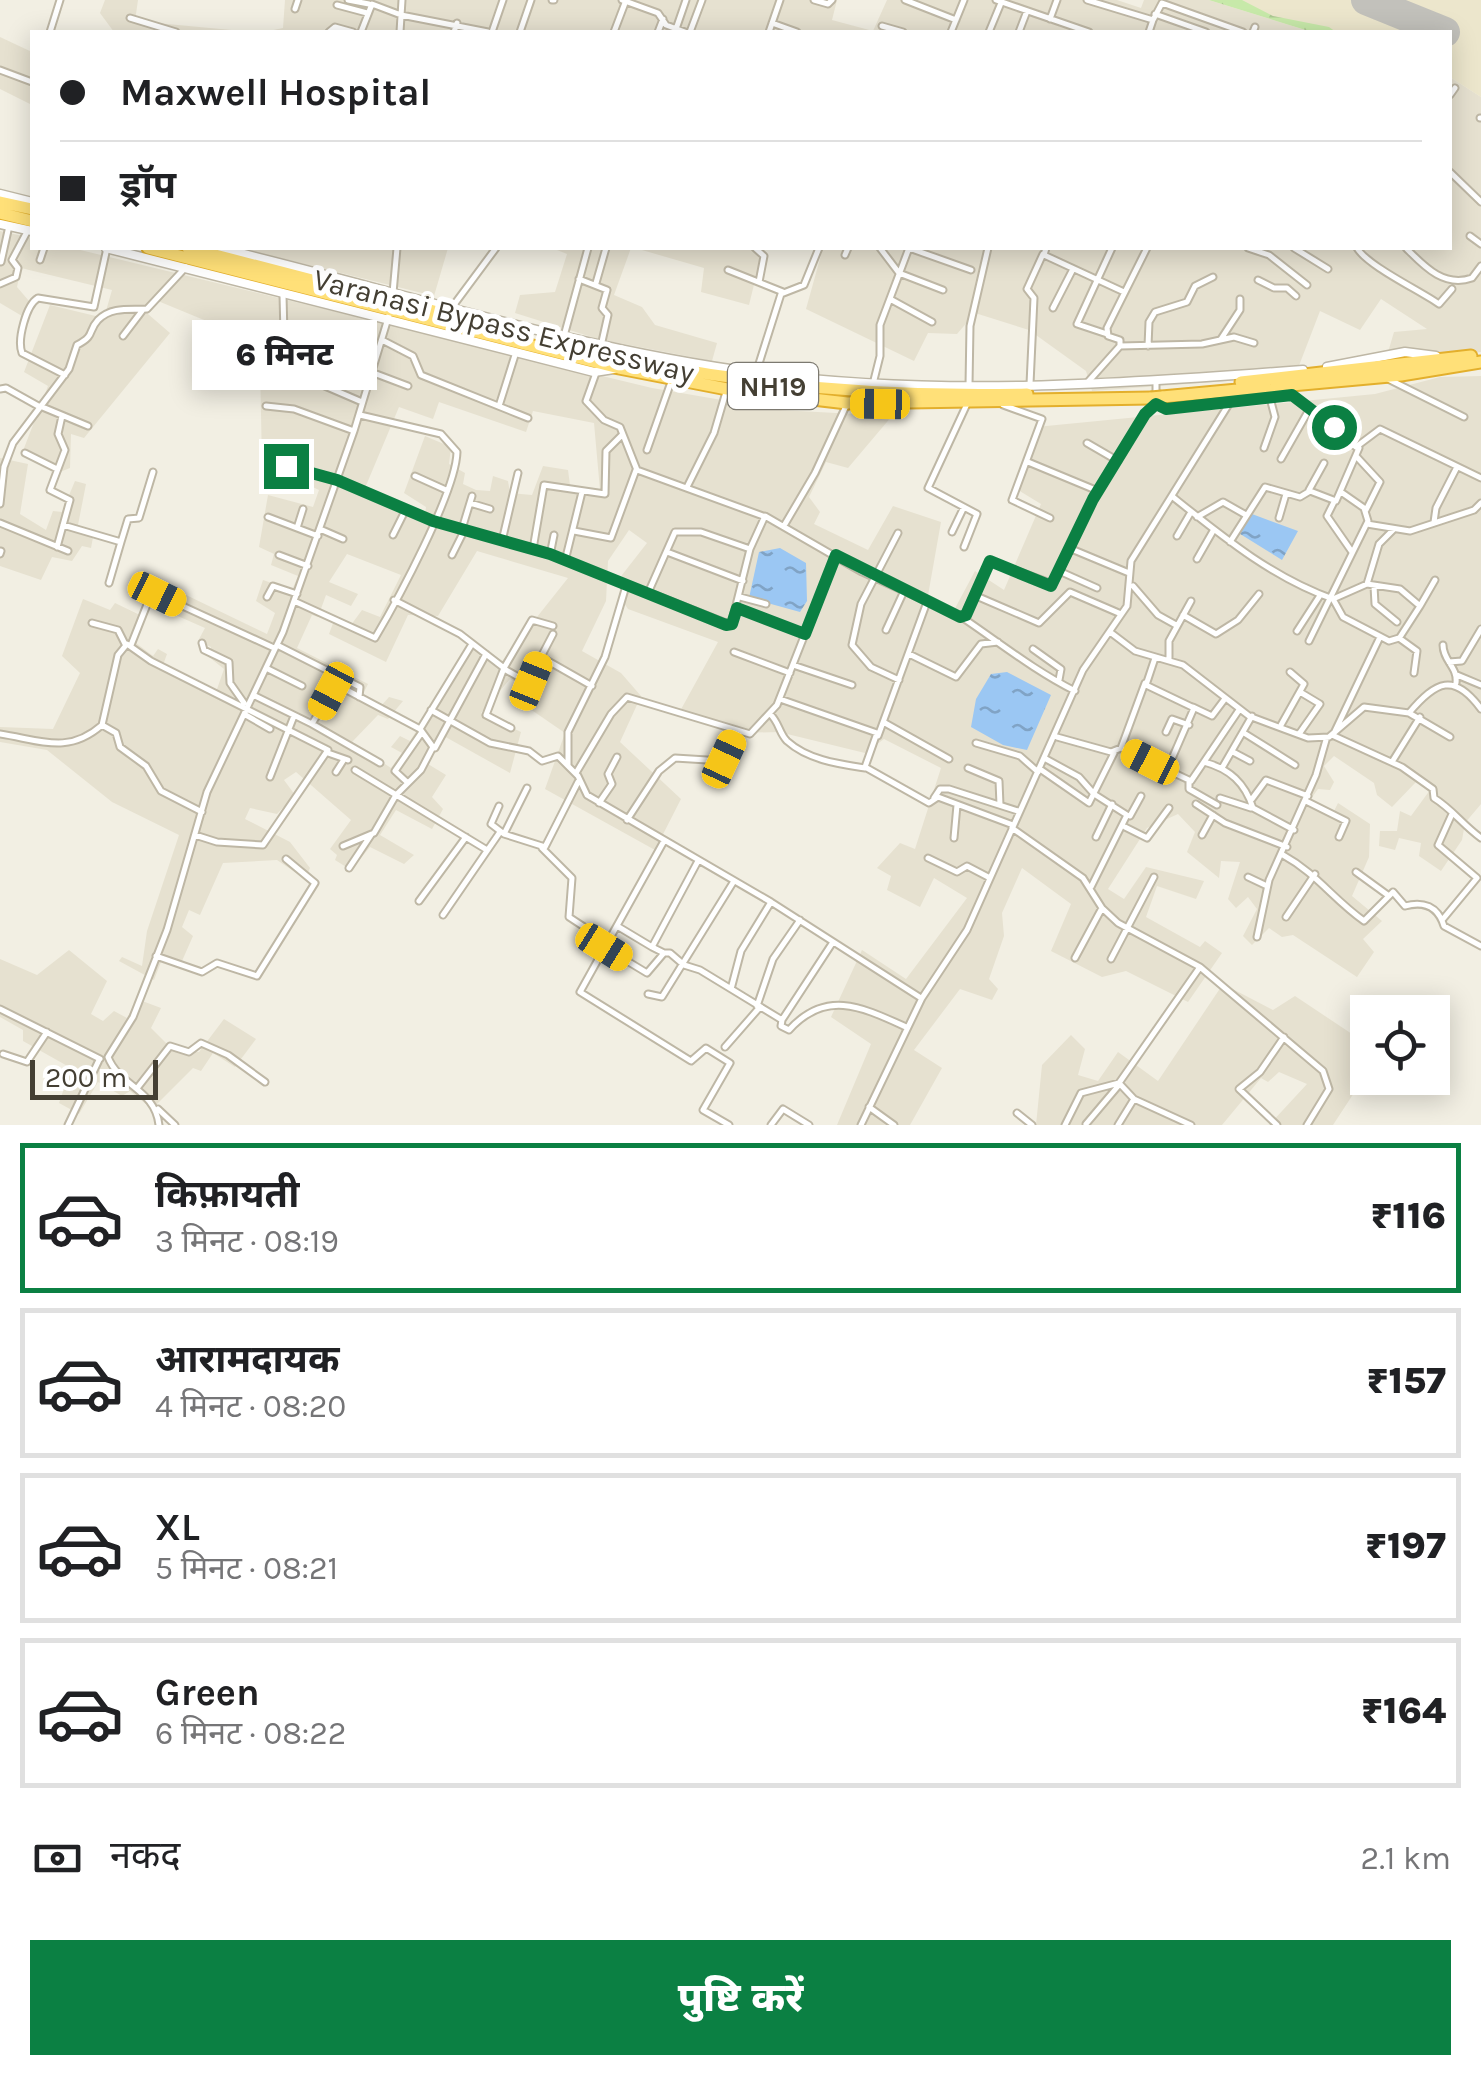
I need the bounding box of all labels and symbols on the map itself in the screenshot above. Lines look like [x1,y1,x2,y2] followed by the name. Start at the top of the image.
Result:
[310,261,698,391] street label: Varanasi Bypass Expressway
[194,321,378,391] callout: 6 मिनट
[728,363,818,409] road number: NH19
[850,388,910,420] car
[1312,405,1357,450] route start
[264,444,309,489] route end
[123,567,191,621] car
[506,648,556,714] car
[304,657,358,725] car
[698,725,750,793] car
[1116,735,1184,789] car
[571,918,637,976] car
[30,1055,158,1100] scale bar

